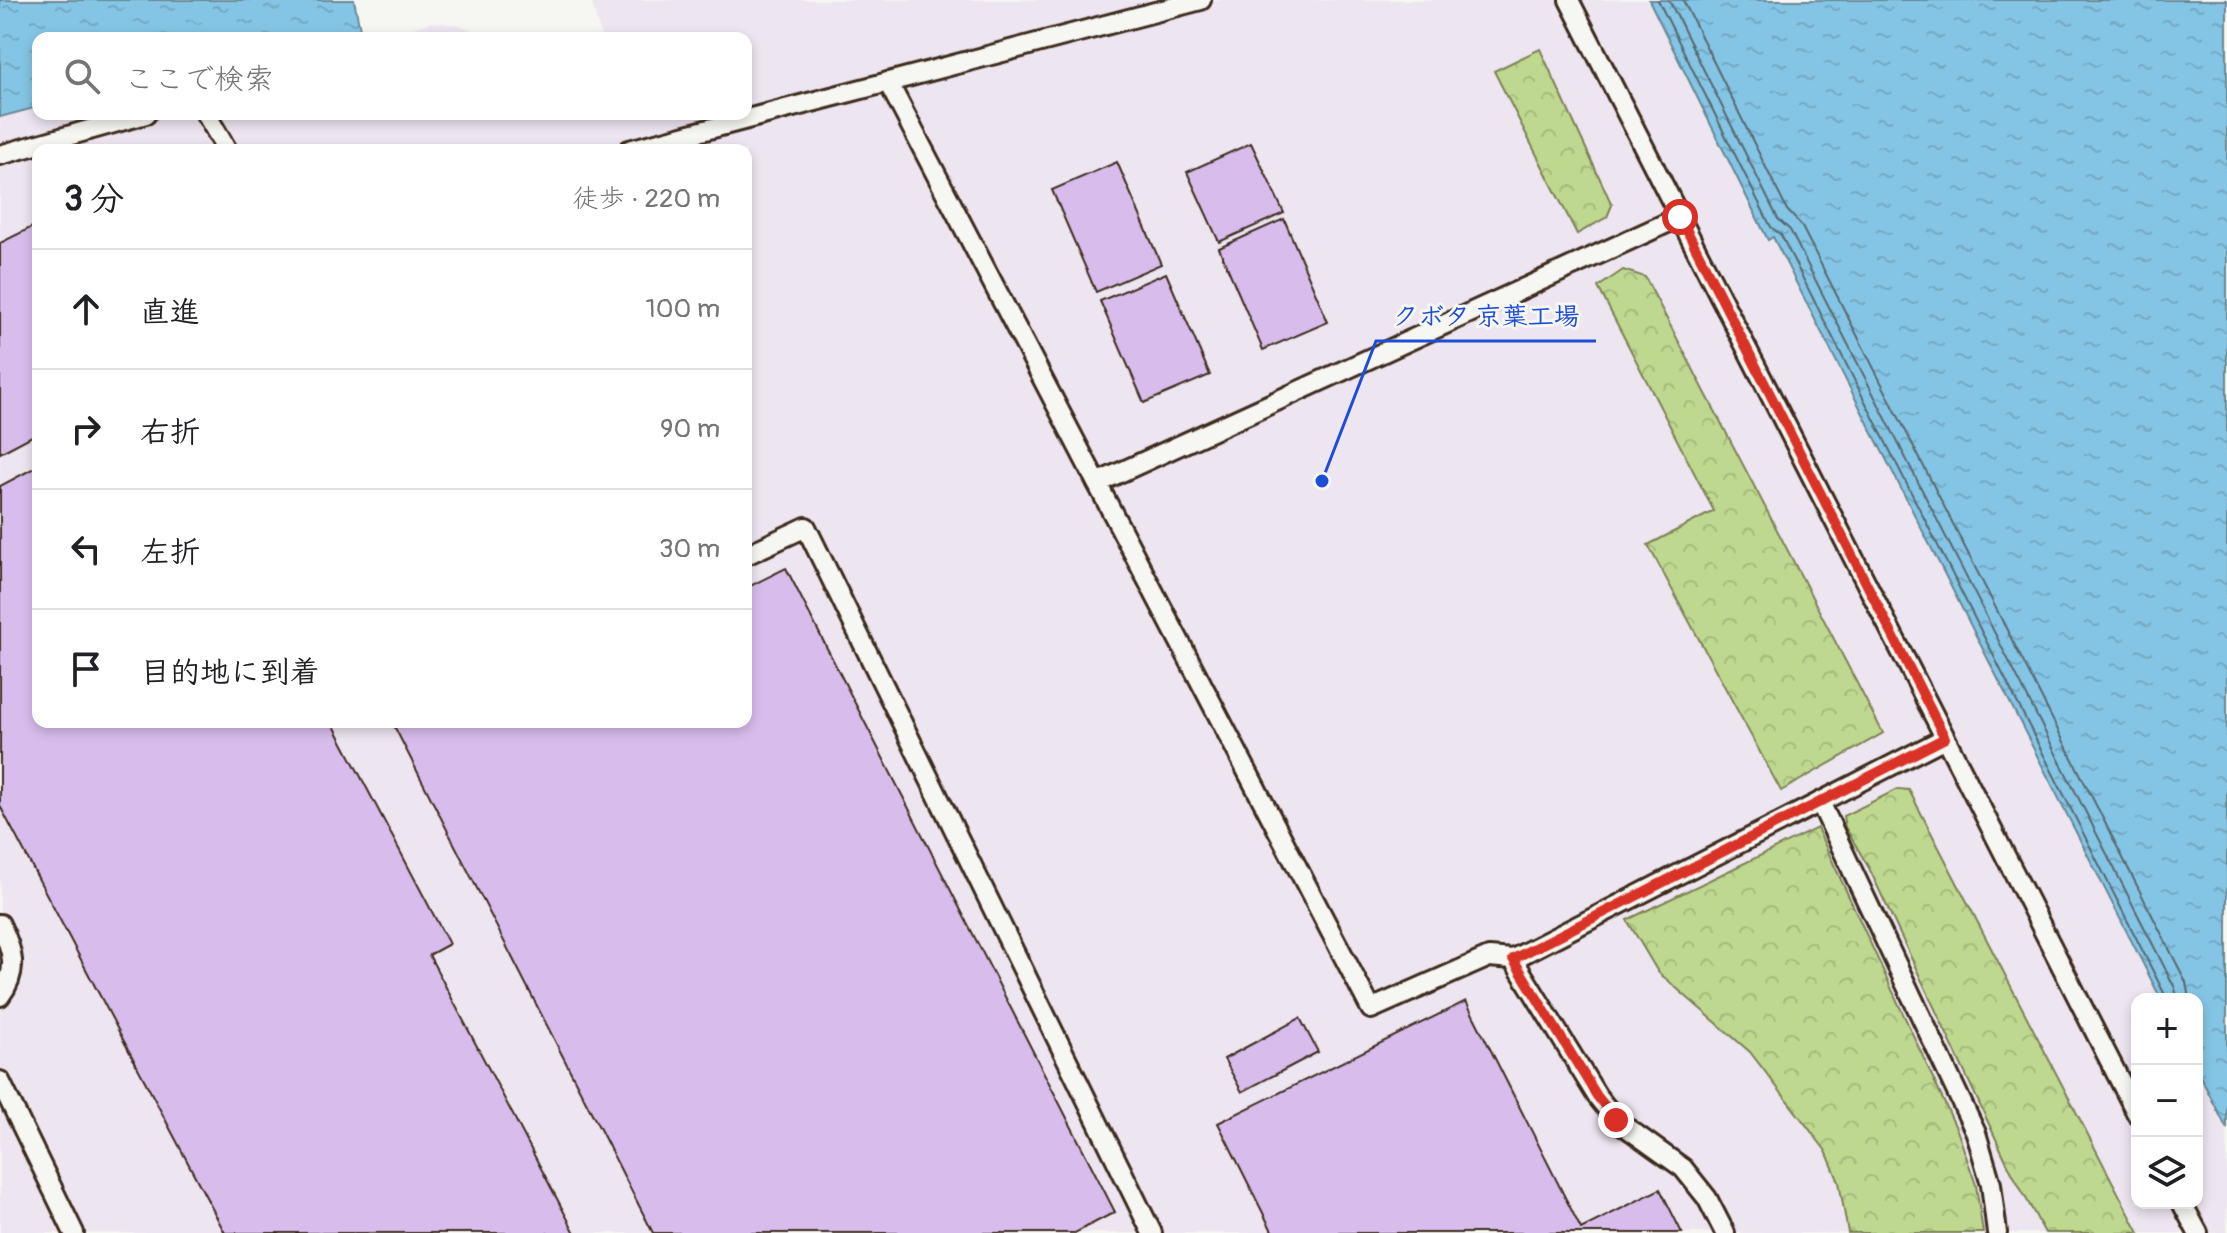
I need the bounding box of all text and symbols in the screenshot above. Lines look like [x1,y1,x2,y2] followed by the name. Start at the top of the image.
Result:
[32,32,752,120] search box
[60,54,104,98] icon: search
[124,61,274,98] text: ここで検索
[64,178,124,221] text: 3 分
[573,183,720,215] text: 徒歩 · 220 m
[1662,199,1698,235] route start
[64,287,108,331] icon: ahead
[1376,291,1596,341] callout: クボタ 京葉工場
[646,293,720,325] text: 100 m
[140,294,200,331] text: 直進
[1392,301,1580,333] text: クボタ 京葉工場
[64,407,108,451] icon: right
[660,413,720,445] text: 90 m
[140,414,200,451] text: 右折
[64,527,108,571] icon: left
[659,533,720,565] text: 30 m
[140,534,200,571] text: 左折
[64,647,108,691] icon: arrive
[140,654,320,691] text: 目的地に到着
[2131,993,2203,1209] map controls
[2131,993,2203,1065] button: +
[2131,1065,2203,1137] button: −
[1598,1102,1634,1138] route end
[2131,1137,2203,1209] button: layers

